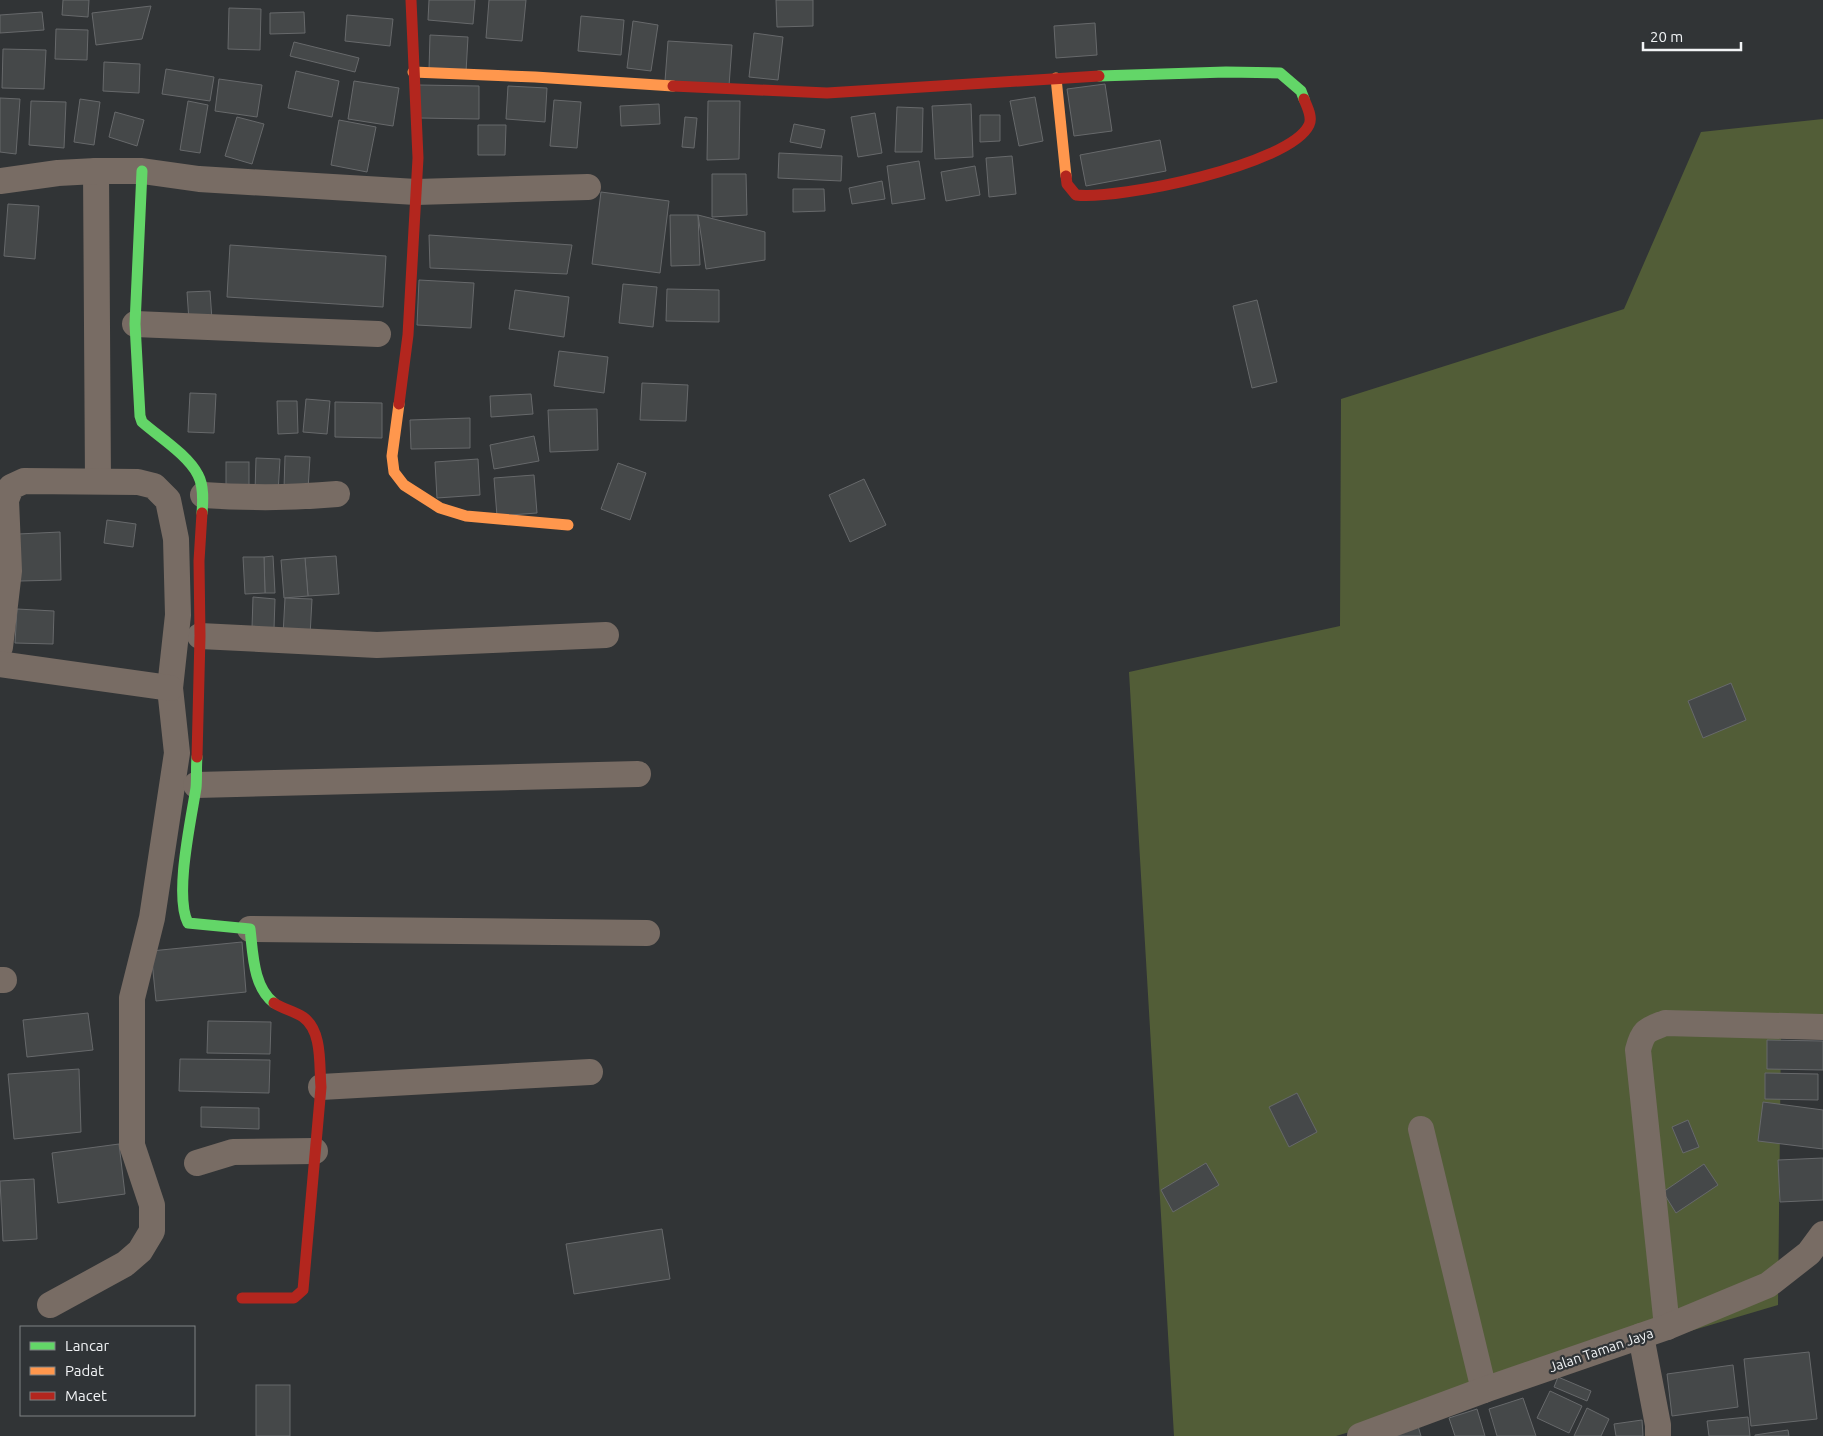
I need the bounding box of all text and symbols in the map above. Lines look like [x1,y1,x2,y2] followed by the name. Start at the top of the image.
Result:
[1643,20,1740,52] scale bar
[1650,28,1683,45] text: 20 m
[1547,1325,1655,1375] street label: Jalan Taman Jaya
[20,1326,195,1416] legend
[65,1337,110,1354] text: Lancar
[65,1362,104,1379] text: Padat
[65,1387,107,1404] text: Macet

